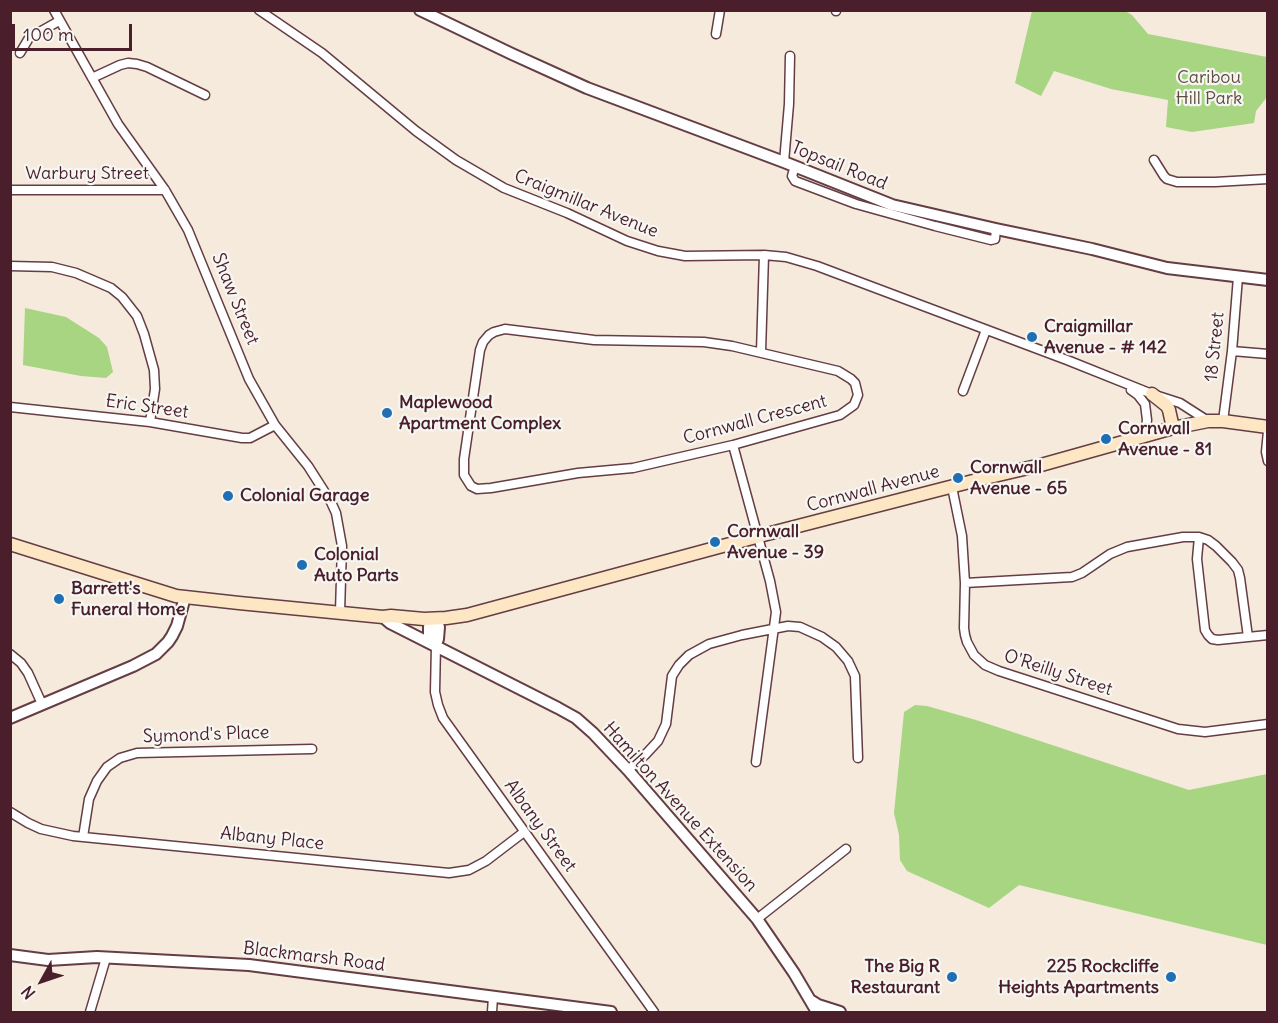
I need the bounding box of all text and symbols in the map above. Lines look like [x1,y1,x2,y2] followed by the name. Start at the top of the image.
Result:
[15,12,135,50] scale bar
[23,23,74,46] text: 100 m
[1176,67,1242,110] park label: Caribou Hill Park
[788,137,890,195] street label: Topsail Road
[25,163,149,185] street label: Warbury Street
[511,165,661,243] street label: Craigmillar Avenue
[207,250,263,348] street label: Shaw Street
[1201,311,1229,383] street label: 18 Street
[1044,316,1167,358] place label: Craigmillar Avenue - # 142
[1025,330,1039,344] marker: Craigmillar Avenue - # 142
[681,390,829,450] street label: Cornwall Crescent
[104,391,190,423] street label: Eric Street
[399,392,561,434] place label: Maplewood Apartment Complex
[380,406,394,420] marker: Maplewood Apartment Complex
[1118,418,1212,460] place label: Cornwall Avenue - 81
[1099,432,1113,446] marker: Cornwall Avenue - 81
[970,457,1067,500] place label: Cornwall Avenue - 65
[804,461,942,517] street label: Cornwall Avenue
[951,471,965,485] marker: Cornwall Avenue - 65
[240,485,369,507] place label: Colonial Garage
[221,489,235,503] marker: Colonial Garage
[727,521,824,564] place label: Cornwall Avenue - 39
[708,535,722,549] marker: Cornwall Avenue - 39
[314,544,399,586] place label: Colonial Auto Parts
[295,558,309,572] marker: Colonial Auto Parts
[71,578,185,620] place label: Barrett's Funeral Home
[52,592,66,606] marker: Barrett's Funeral Home
[1001,645,1115,701] street label: O'Reilly Street
[598,718,762,896] street label: Hamilton Avenue Extension
[142,722,270,748] street label: Symond's Place
[499,776,581,876] street label: Albany Street
[219,823,325,855] street label: Albany Place
[242,938,386,976] street label: Blackmarsh Road
[12,951,72,1011] north arrow
[851,956,940,998] place label: The Big R Restaurant
[998,956,1159,998] place label: 225 Rockcliffe Heights Apartments
[945,970,959,984] marker: The Big R Restaurant
[1164,970,1178,984] marker: 225 Rockcliffe Heights Apartments
[17,982,39,1003] text: N

